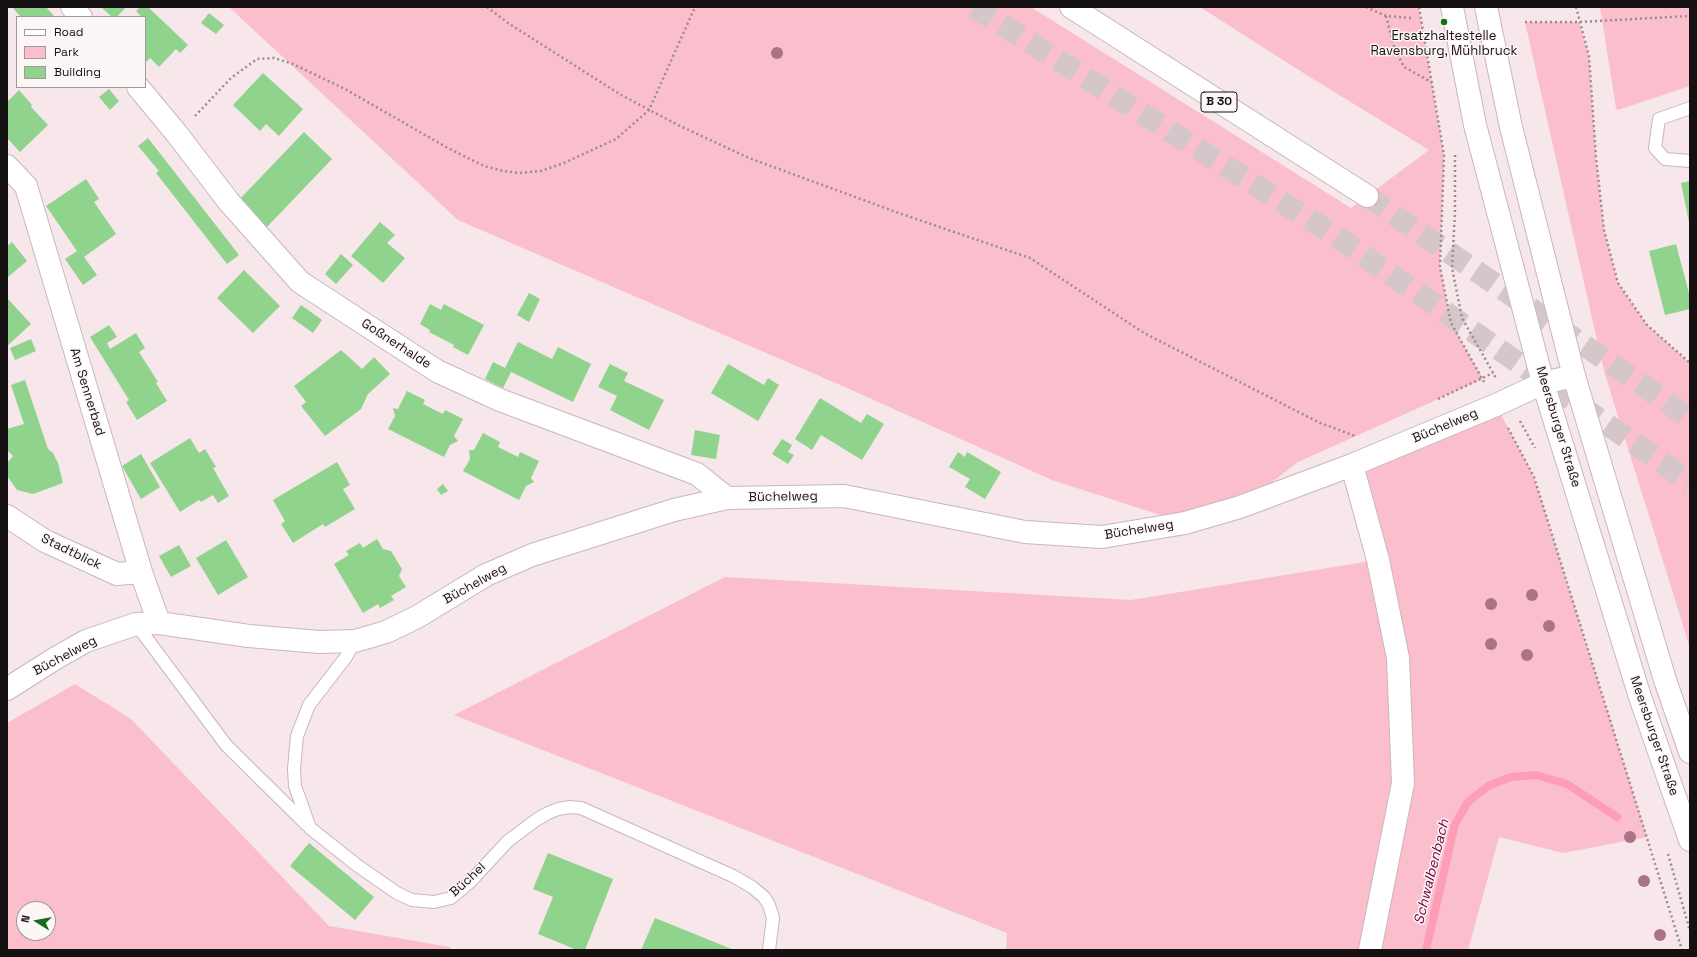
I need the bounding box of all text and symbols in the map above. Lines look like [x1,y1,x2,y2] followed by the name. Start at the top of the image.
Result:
[16,16,146,88] legend
[1439,17,1449,27] marker: Ersatzhaltestelle Ravensburg, Mühlbruck
[54,24,83,40] text: Road
[1371,28,1517,59] place label: Ersatzhaltestelle Ravensburg, Mühlbruck
[54,44,79,60] text: Park
[54,64,101,80] text: Building
[1201,92,1237,112] road number: B 30
[358,316,434,372] street label: Goßnerhalde
[66,346,108,438] street label: Am Sennerbad
[1532,365,1584,489] street label: Meersburger Straße
[1410,405,1480,447] street label: Büchelweg
[748,489,818,505] street label: Büchelweg
[1103,517,1175,543] street label: Büchelweg
[38,531,104,573] street label: Stadtblick
[441,560,509,608] street label: Büchelweg
[31,633,99,679] street label: Büchelweg
[1626,674,1682,798] street label: Meersburger Straße
[1411,818,1453,926] water label: Schwalbenbach
[447,860,489,900] street label: Büchel
[16,901,56,941] north arrow
[18,914,33,924] text: N

